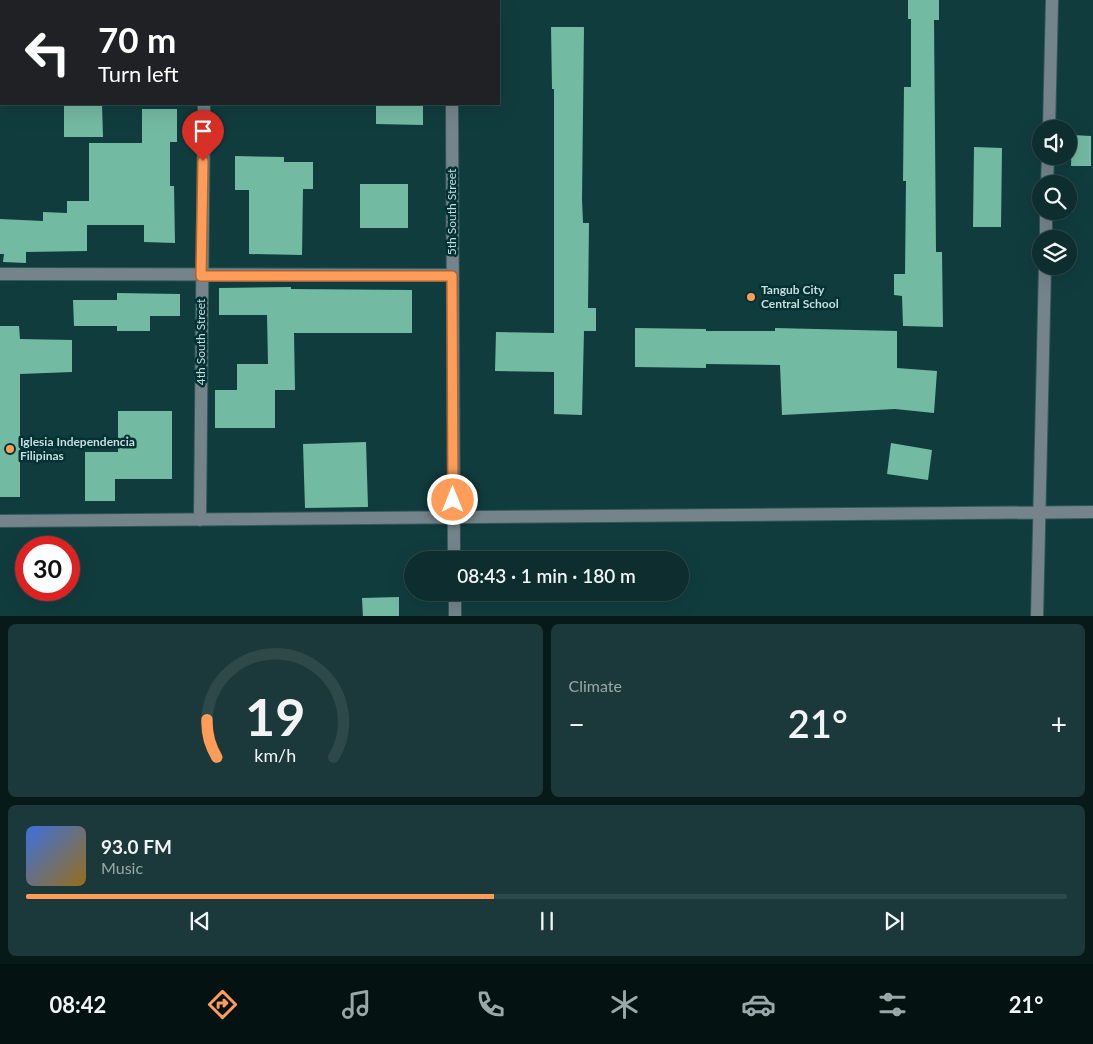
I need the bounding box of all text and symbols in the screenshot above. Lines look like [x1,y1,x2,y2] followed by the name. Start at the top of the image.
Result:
[98,18,176,60] text: 70 m
[15,20,80,85] icon: left
[98,60,179,87] text: Turn left
[182,110,224,161] pin
[189,117,217,145] icon: arrive
[1032,120,1077,275] map controls
[1032,120,1077,165] button: sound
[444,168,459,255] street label: 5th South Street
[1032,175,1077,220] button: search
[1032,230,1077,275] button: layers
[761,282,839,311] place label: Tangub City Central School
[745,291,757,303] marker: Tangub City Central School
[193,298,208,385] street label: 4th South Street
[20,434,135,463] place label: Iglesia Independencia Filipinas
[4,443,16,455] marker: Iglesia Independencia Filipinas
[426,473,478,525] position arrow
[15,536,80,601] speed limit sign: 30
[457,564,636,587] text: 08:43 · 1 min · 180 m
[569,676,622,695] text: Climate
[245,685,305,747] text: 19
[788,700,848,746] text: 21°
[569,707,585,741] text: −
[1051,707,1067,741] text: +
[254,744,296,766] text: km/h
[101,835,172,858] text: 93.0 FM
[101,858,143,877] text: Music
[186,907,214,935] icon: previous
[533,907,561,935] icon: pause
[880,907,908,935] icon: next
[205,987,240,1022] icon: directions
[339,987,374,1022] icon: music
[473,987,508,1022] icon: phone
[607,987,642,1022] icon: climate
[741,987,776,1022] icon: car
[875,987,910,1022] icon: filters
[49,991,106,1018] text: 08:42
[1009,991,1043,1018] text: 21°

